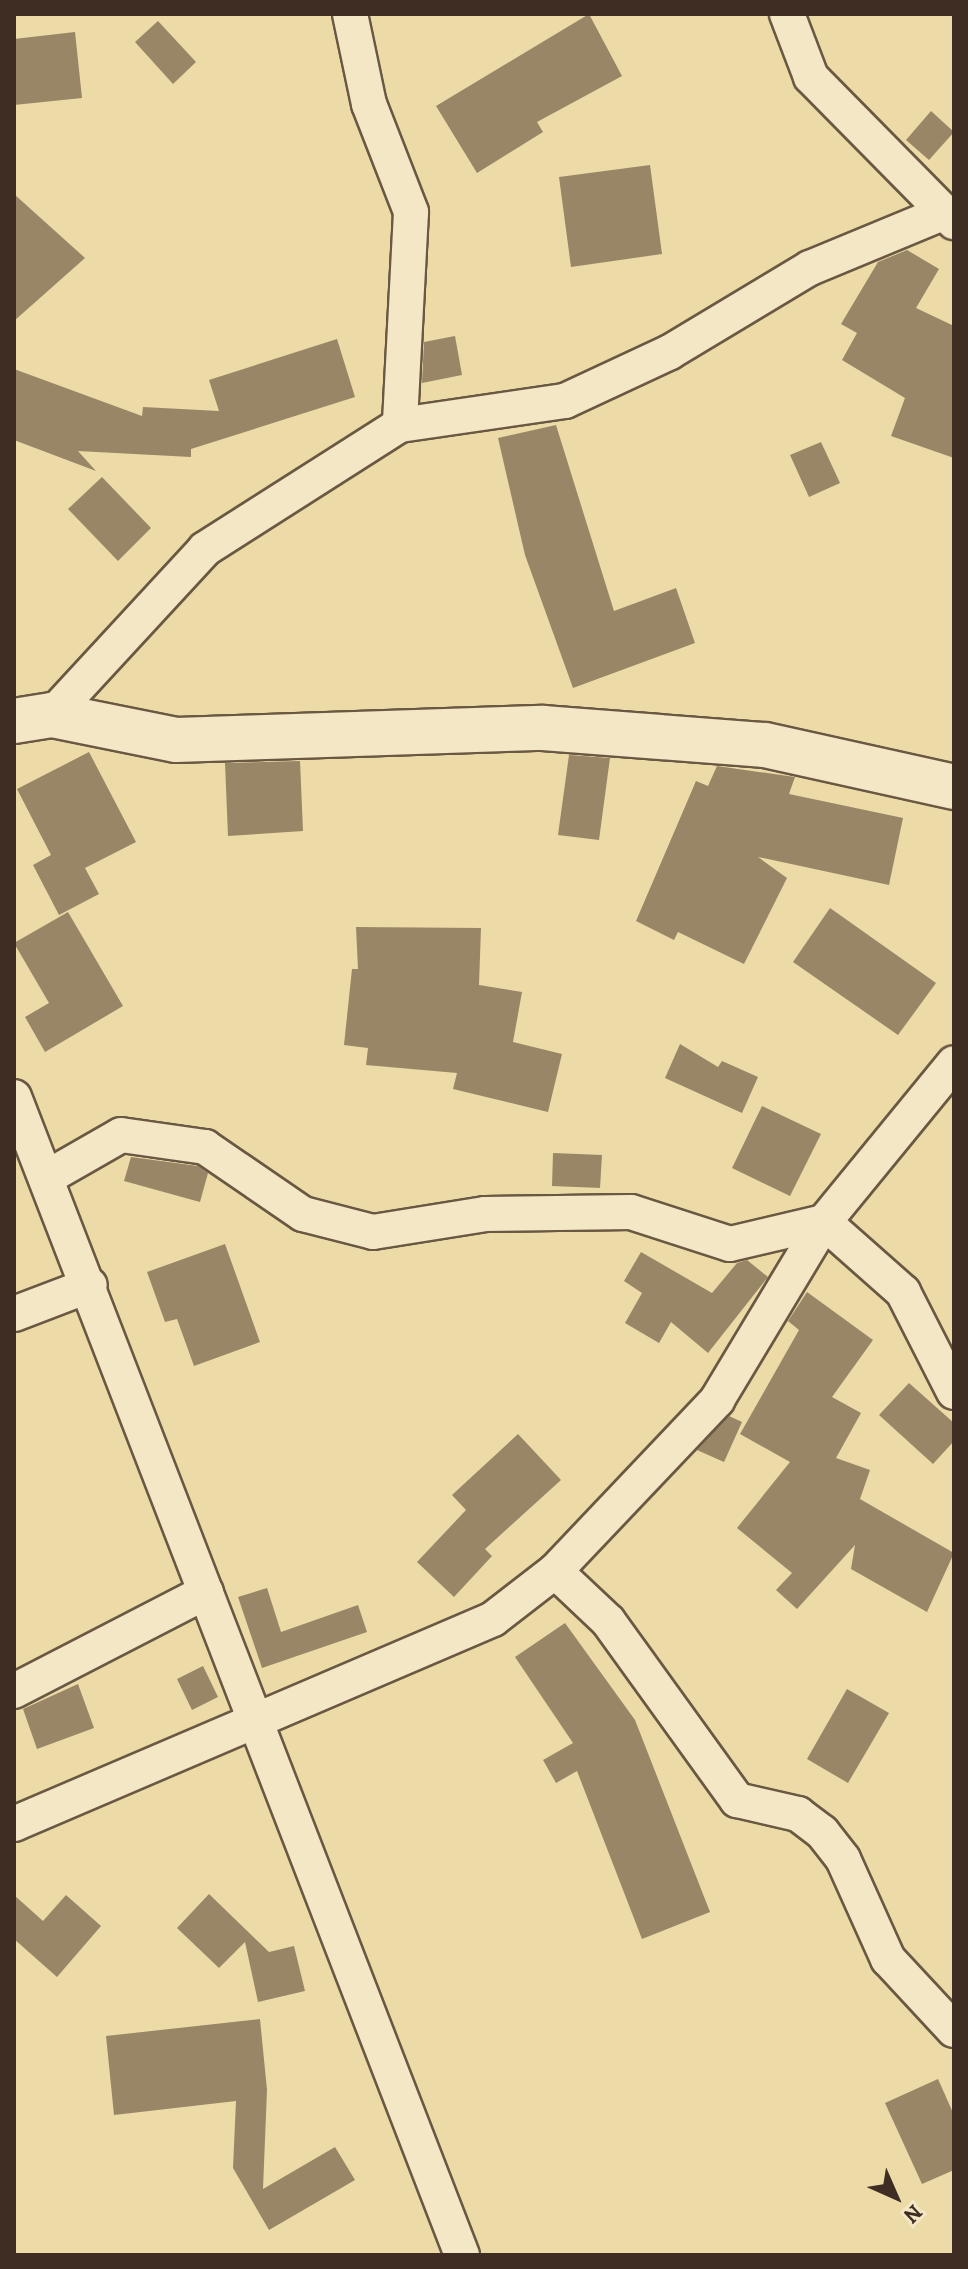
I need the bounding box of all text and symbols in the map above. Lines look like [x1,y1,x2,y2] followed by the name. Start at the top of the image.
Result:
[856,2157,936,2237] north arrow
[897,2198,929,2230] text: N

